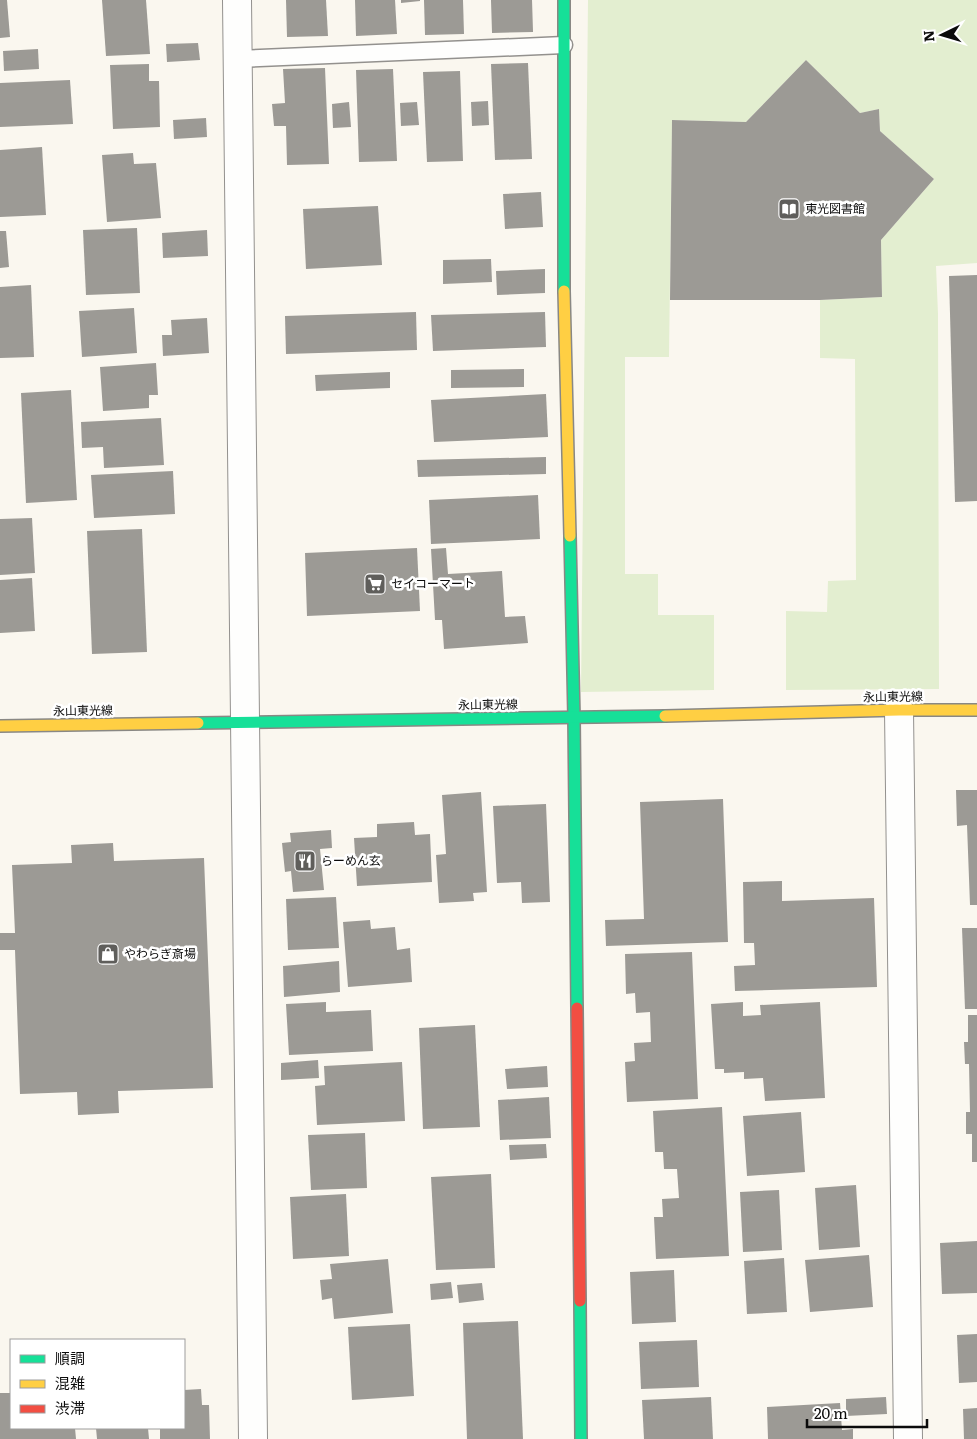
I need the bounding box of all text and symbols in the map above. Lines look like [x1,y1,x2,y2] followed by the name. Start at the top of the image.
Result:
[917,10,967,60] north arrow
[918,29,939,43] text: N
[777,197,801,221] library icon: 東光図書館
[805,199,865,217] place label: 東光図書館
[363,572,387,596] supermarket icon: セイコーマート
[391,574,475,592] place label: セイコーマート
[863,686,923,706] street label: 永山東光線
[458,694,518,714] street label: 永山東光線
[53,700,113,720] street label: 永山東光線
[293,849,317,873] restaurant icon: らーめん玄
[321,851,381,869] place label: らーめん玄
[96,942,120,966] shop icon: やわらぎ斎場
[124,944,196,962] place label: やわらぎ斎場
[10,1339,185,1429] legend
[55,1346,85,1369] text: 順調
[55,1371,85,1394] text: 混雑
[55,1396,85,1419] text: 渋滞
[807,1396,927,1428] scale bar
[814,1401,848,1424] text: 20 m

